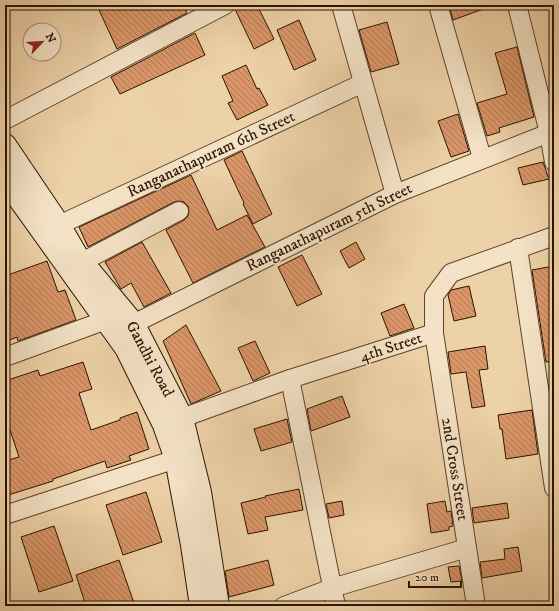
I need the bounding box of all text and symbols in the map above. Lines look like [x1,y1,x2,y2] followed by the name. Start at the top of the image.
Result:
[22,22,62,62] north arrow
[42,31,58,45] text: N
[124,106,298,202] street label: Ranganathapuram 6th Street
[243,178,415,276] street label: Ranganathapuram 5th Street
[122,318,178,401] street label: Gandhi Road
[357,328,425,366] street label: 4th Street
[437,416,473,522] street label: 2nd Cross Street
[409,563,461,589] scale bar
[415,570,439,585] text: 20 m

